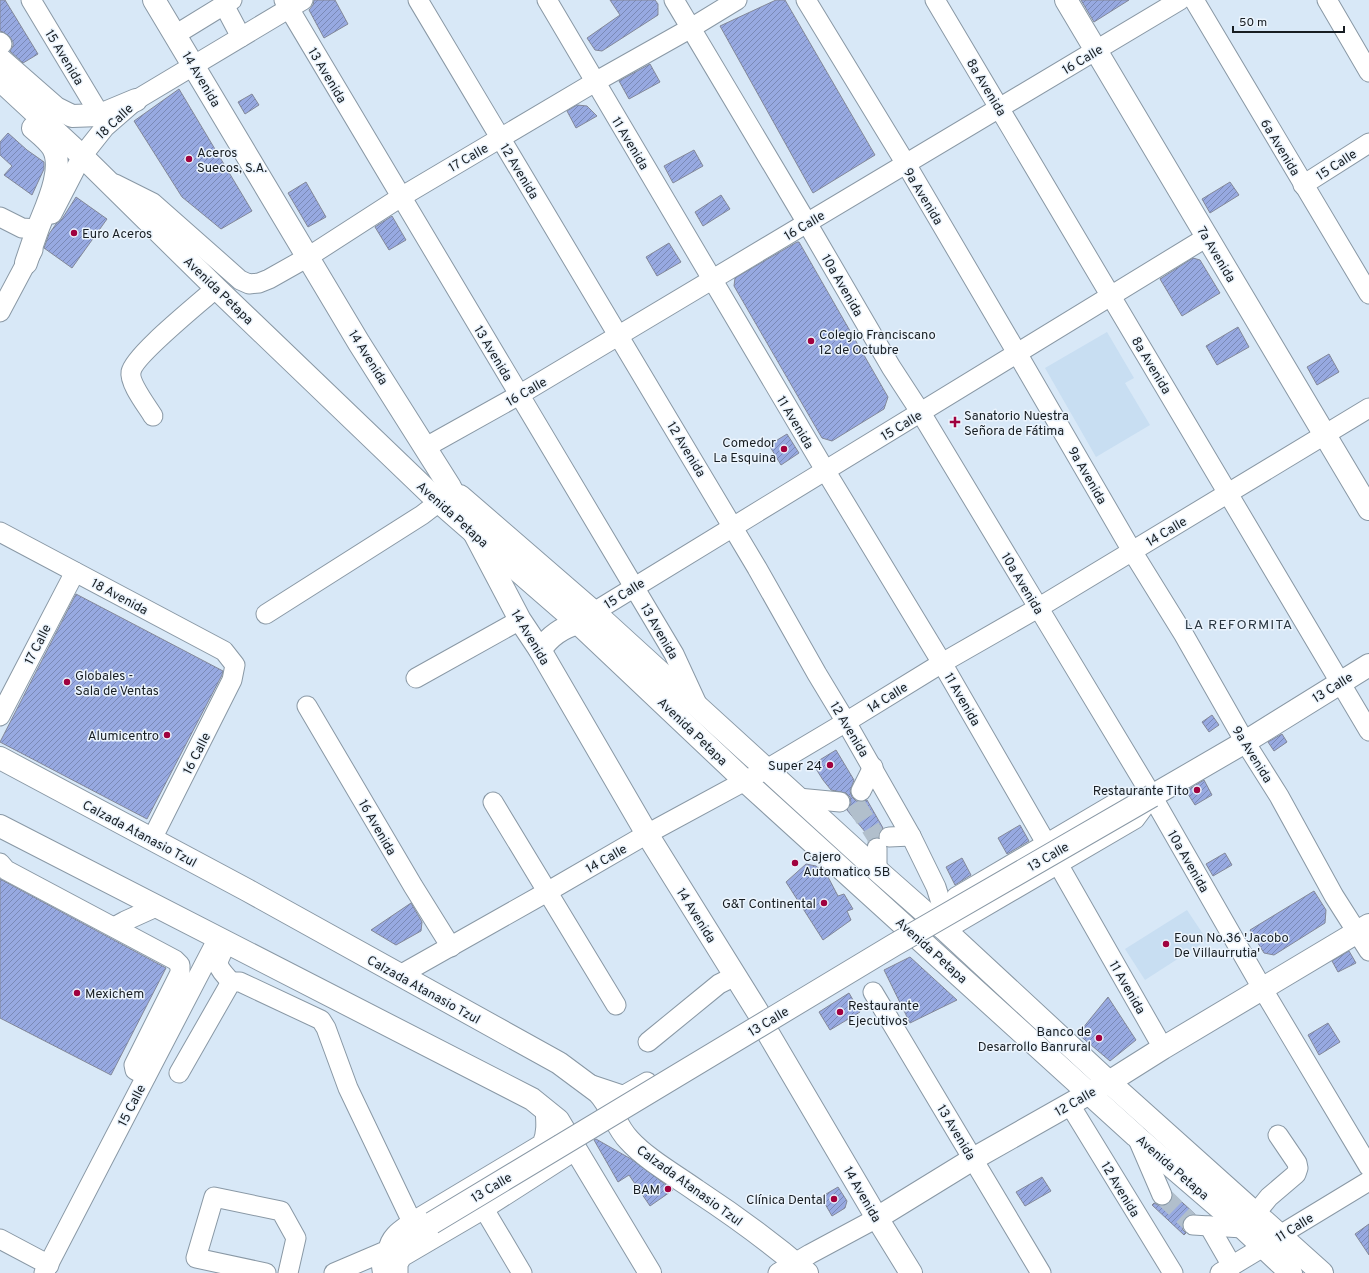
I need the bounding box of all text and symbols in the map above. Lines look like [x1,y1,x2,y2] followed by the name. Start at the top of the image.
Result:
[1233,8,1344,34] scale bar
[1239,15,1267,31] text: 50 m
[40,27,86,89] street label: 15 Avenida
[1060,42,1106,79] street label: 16 Calle
[303,45,349,107] street label: 13 Avenida
[177,49,223,111] street label: 14 Avenida
[962,56,1009,120] street label: 8a Avenida
[93,101,137,144] street label: 18 Calle
[607,115,651,173] street label: 11 Avenida
[1256,117,1303,179] street label: 6a Avenida
[446,141,492,176] street label: 17 Calle
[495,141,541,203] street label: 12 Avenida
[197,146,267,177] place label: Aceros Suecos, S.A.
[1314,147,1360,185] street label: 15 Calle
[184,154,194,164] marker: Aceros Suecos, S.A.
[899,166,946,228] street label: 9a Avenida
[782,208,828,245] street label: 16 Calle
[1192,224,1238,286] street label: 7a Avenida
[82,227,152,243] place label: Euro Aceros
[69,228,79,238] marker: Euro Aceros
[817,252,866,320] street label: 10a Avenida
[179,254,256,329] street label: Avenida Petapa
[469,323,515,385] street label: 13 Avenida
[344,328,390,389] street label: 14 Avenida
[819,328,936,359] place label: Colegio Franciscano 12 de Octubre
[1127,334,1174,398] street label: 8a Avenida
[806,336,816,346] marker: Colegio Franciscano 12 de Octubre
[504,375,550,411] street label: 16 Calle
[772,394,816,452] street label: 11 Avenida
[879,408,925,445] street label: 15 Calle
[964,409,1069,440] place label: Sanatorio Nuestra Señora de Fátima
[949,416,961,428] marker: Sanatorio Nuestra Señora de Fátima
[662,419,708,481] street label: 12 Avenida
[713,436,776,467] place label: Comedor La Esquina
[779,444,789,454] marker: Comedor La Esquina
[1063,444,1109,508] street label: 9a Avenida
[413,479,491,552] street label: Avenida Petapa
[1144,514,1190,551] street label: 14 Calle
[997,550,1046,618] street label: 10a Avenida
[88,576,150,619] street label: 18 Avenida
[602,576,648,613] street label: 15 Calle
[636,601,681,663] street label: 13 Avenida
[506,607,552,669] street label: 14 Avenida
[1185,617,1293,634] district label: LA REFORMITA
[22,622,56,668] street label: 17 Calle
[75,669,159,700] place label: Globales - Sala de Ventas
[940,670,983,730] street label: 11 Avenida
[1310,670,1356,707] street label: 13 Calle
[62,677,72,687] marker: Globales - Sala de Ventas
[865,680,911,717] street label: 14 Calle
[653,695,730,770] street label: Avenida Petapa
[825,699,871,761] street label: 12 Avenida
[1228,724,1275,786] street label: 9a Avenida
[88,729,159,745] place label: Alumicentro
[162,730,172,740] marker: Alumicentro
[180,730,215,777] street label: 16 Calle
[768,759,822,775] place label: Super 24
[825,760,835,770] marker: Super 24
[1093,784,1189,800] place label: Restaurante Tito
[1192,785,1202,795] marker: Restaurante Tito
[354,797,399,859] street label: 16 Avenida
[79,798,199,872] street label: Calzada Atanasio Tzul
[1163,828,1212,896] street label: 10a Avenida
[1026,840,1072,876] street label: 13 Calle
[584,842,630,878] street label: 14 Calle
[803,850,890,881] place label: Cajero Automatico 5B
[790,858,800,868] marker: Cajero Automatico 5B
[672,886,718,947] street label: 14 Avenida
[722,897,816,913] place label: G&T Continental
[819,898,829,908] marker: G&T Continental
[892,915,970,988] street label: Avenida Petapa
[1174,931,1289,962] place label: Eoun No.36 'Jacobo De Villaurrutia'
[1161,939,1171,949] marker: Eoun No.36 'Jacobo De Villaurrutia'
[364,953,482,1029] street label: Calzada Atanasio Tzul
[1105,958,1148,1018] street label: 11 Avenida
[85,987,144,1003] place label: Mexichem
[72,988,82,998] marker: Mexichem
[848,999,919,1030] place label: Restaurante Ejecutivos
[746,1004,792,1041] street label: 13 Calle
[835,1007,845,1017] marker: Restaurante Ejecutivos
[978,1025,1091,1056] place label: Banco de Desarrollo Banrural
[1094,1033,1104,1043] marker: Banco de Desarrollo Banrural
[115,1082,150,1130] street label: 15 Calle
[1053,1085,1099,1121] street label: 12 Calle
[932,1102,978,1164] street label: 13 Avenida
[1132,1133,1211,1204] street label: Avenida Petapa
[633,1143,745,1230] street label: Calzada Atanasio Tzul
[1096,1159,1142,1221] street label: 12 Avenida
[839,1164,884,1226] street label: 14 Avenida
[469,1170,515,1207] street label: 13 Calle
[633,1183,660,1199] place label: BAM
[663,1184,673,1194] marker: BAM
[746,1193,826,1209] place label: Clínica Dental
[829,1194,839,1204] marker: Clínica Dental
[1273,1211,1317,1247] street label: 11 Calle

